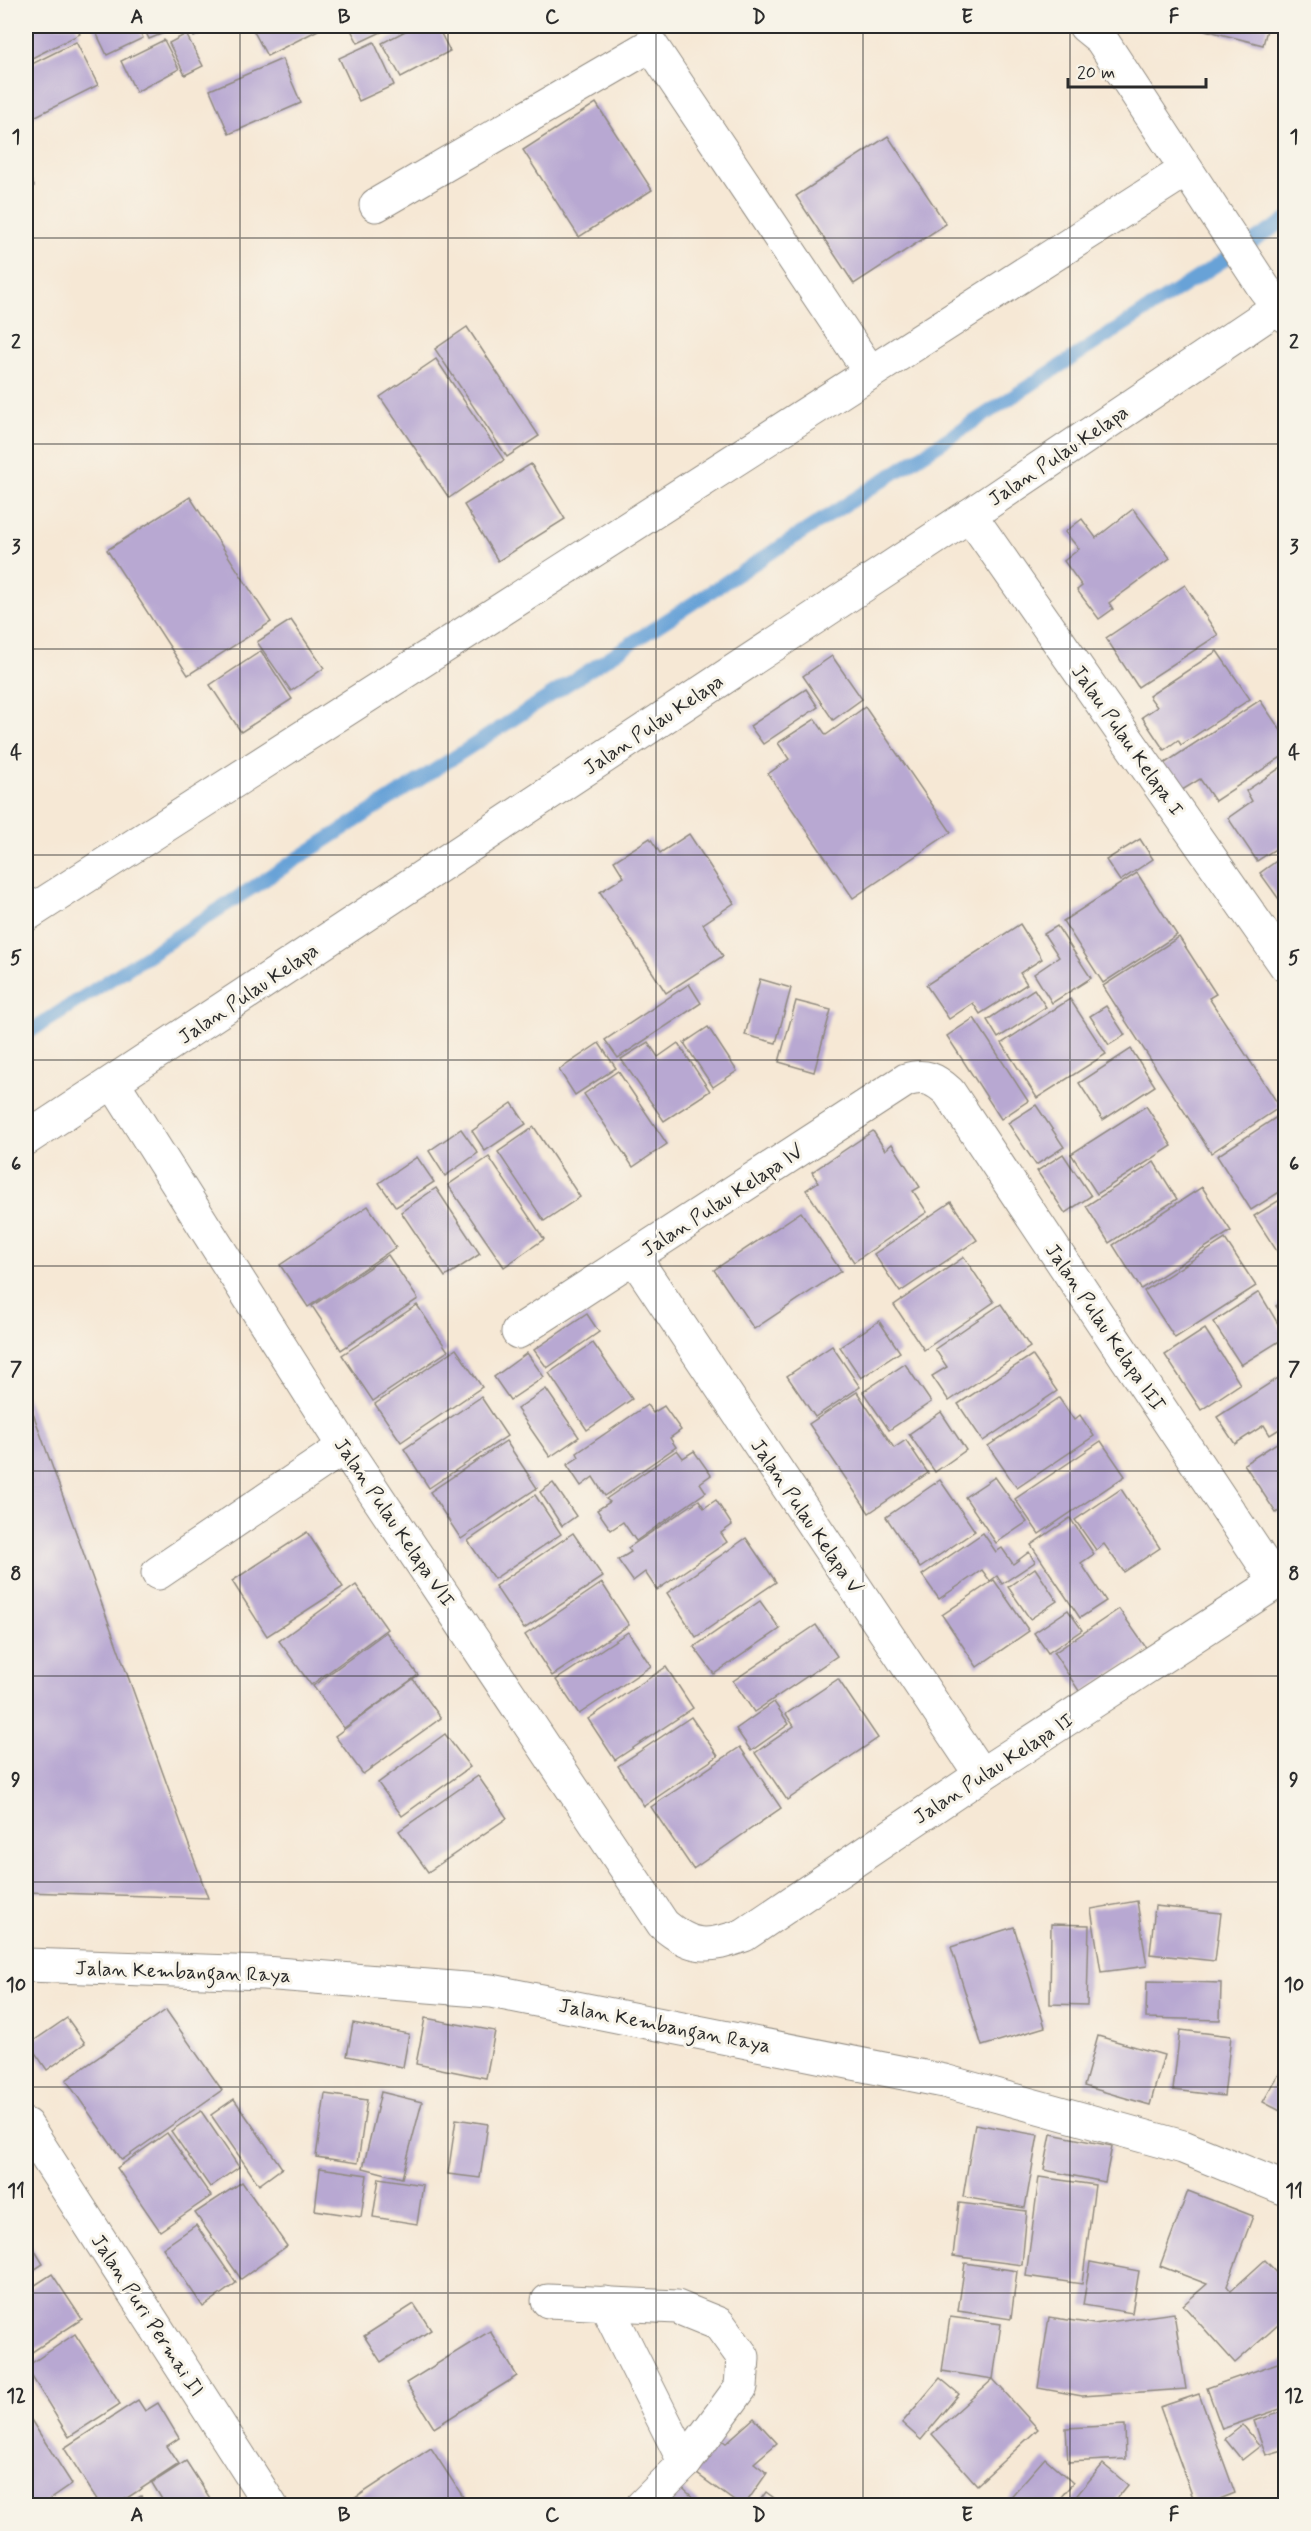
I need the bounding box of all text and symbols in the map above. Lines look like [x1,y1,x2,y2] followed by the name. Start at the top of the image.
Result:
[130,4,144,31] text: A
[338,4,351,31] text: B
[545,4,560,31] text: C
[752,4,766,31] text: D
[961,4,973,31] text: E
[1169,4,1180,31] text: F
[1068,51,1206,89] scale bar
[1077,61,1115,85] text: 20 m
[12,124,20,151] text: 1
[1290,124,1298,151] text: 1
[11,329,21,356] text: 2
[1289,329,1299,356] text: 2
[983,399,1134,513] street label: Jalan Pulau Kelapa
[11,534,21,561] text: 3
[1289,534,1299,561] text: 3
[1064,660,1189,822] street label: Jalau Pulau Kelapa I
[578,668,729,782] street label: Jalan Pulau Kelapa
[10,740,22,767] text: 4
[1288,740,1300,767] text: 4
[173,937,324,1051] street label: Jalan Pulau Kelapa
[10,945,22,972] text: 5
[1288,945,1300,972] text: 5
[637,1139,809,1264] street label: Jalan Pulau Kelapa IV
[11,1151,21,1178] text: 6
[1289,1151,1299,1178] text: 6
[1038,1239,1171,1417] street label: Jalan Pulau Kelapa III
[10,1356,22,1383] text: 7
[1288,1356,1300,1383] text: 7
[327,1433,460,1613] street label: Jalan Pulau Kelapa VII
[744,1434,868,1600] street label: Jalan Pulau Kelapa V
[10,1561,22,1588] text: 8
[1288,1561,1300,1588] text: 8
[909,1707,1079,1831] street label: Jalan Pulau Kelapa II
[11,1767,21,1794] text: 9
[1289,1767,1299,1794] text: 9
[75,1955,291,1992] street label: Jalan Kembangan Raya
[6,1972,26,1999] text: 10
[1284,1972,1304,1999] text: 10
[556,1993,773,2062] street label: Jalan Kembangan Raya
[7,2178,25,2205] text: 11
[1285,2178,1303,2205] text: 11
[84,2229,209,2402] street label: Jalan Puri Permai II
[6,2383,26,2410] text: 12
[1284,2383,1304,2410] text: 12
[130,2502,144,2529] text: A
[338,2502,351,2529] text: B
[545,2502,560,2529] text: C
[752,2502,766,2529] text: D
[961,2502,973,2529] text: E
[1169,2502,1180,2529] text: F

